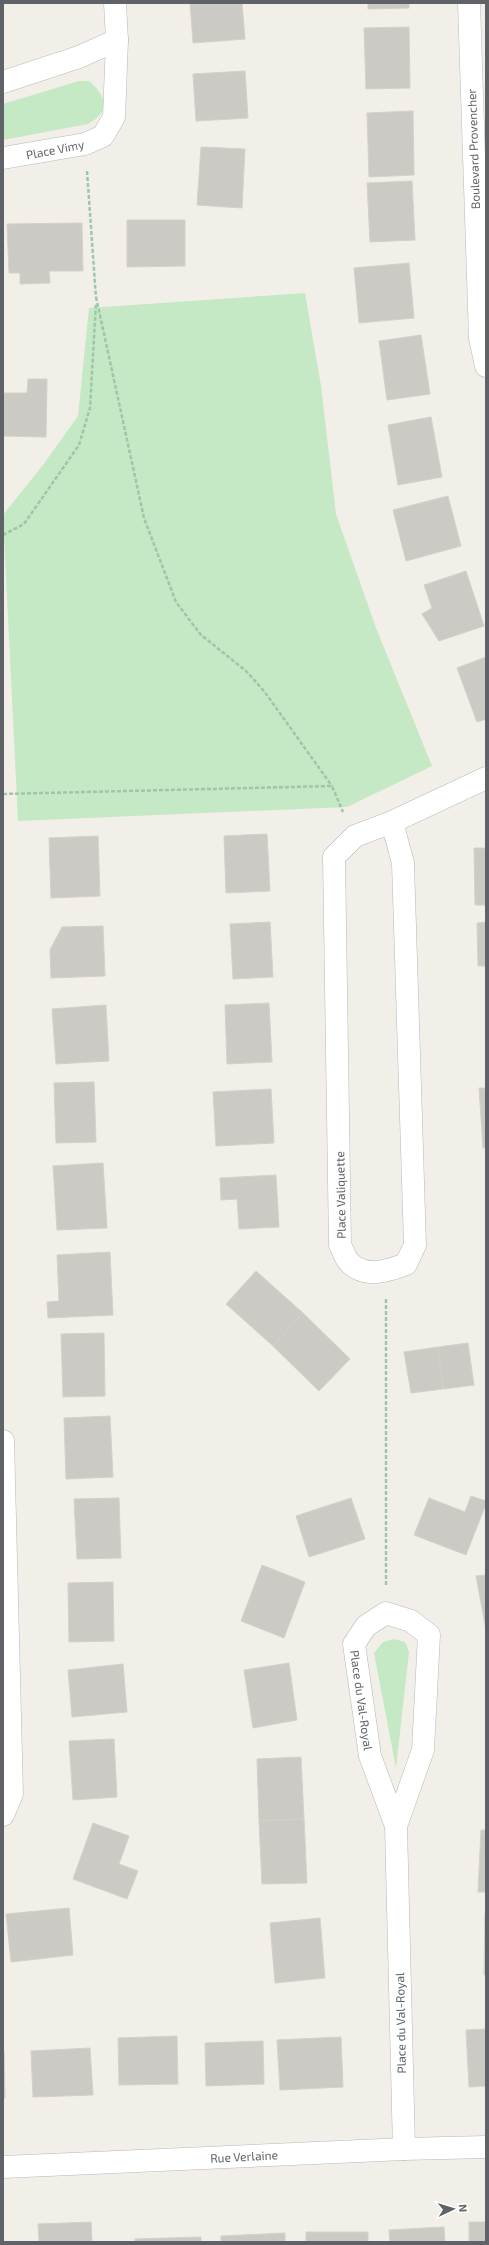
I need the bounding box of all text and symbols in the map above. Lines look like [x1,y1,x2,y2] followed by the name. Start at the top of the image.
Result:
[464,88,482,209] street label: Boulevard Provencher
[25,136,86,161] street label: Place Vimy
[332,1151,348,1239] street label: Place Valiquette
[348,1649,376,1751] street label: Place du Val-Royal
[392,1972,408,2074] street label: Place du Val-Royal
[210,2147,278,2165] street label: Rue Verlaine
[433,2189,473,2229] north arrow
[457,2204,470,2213] text: N

